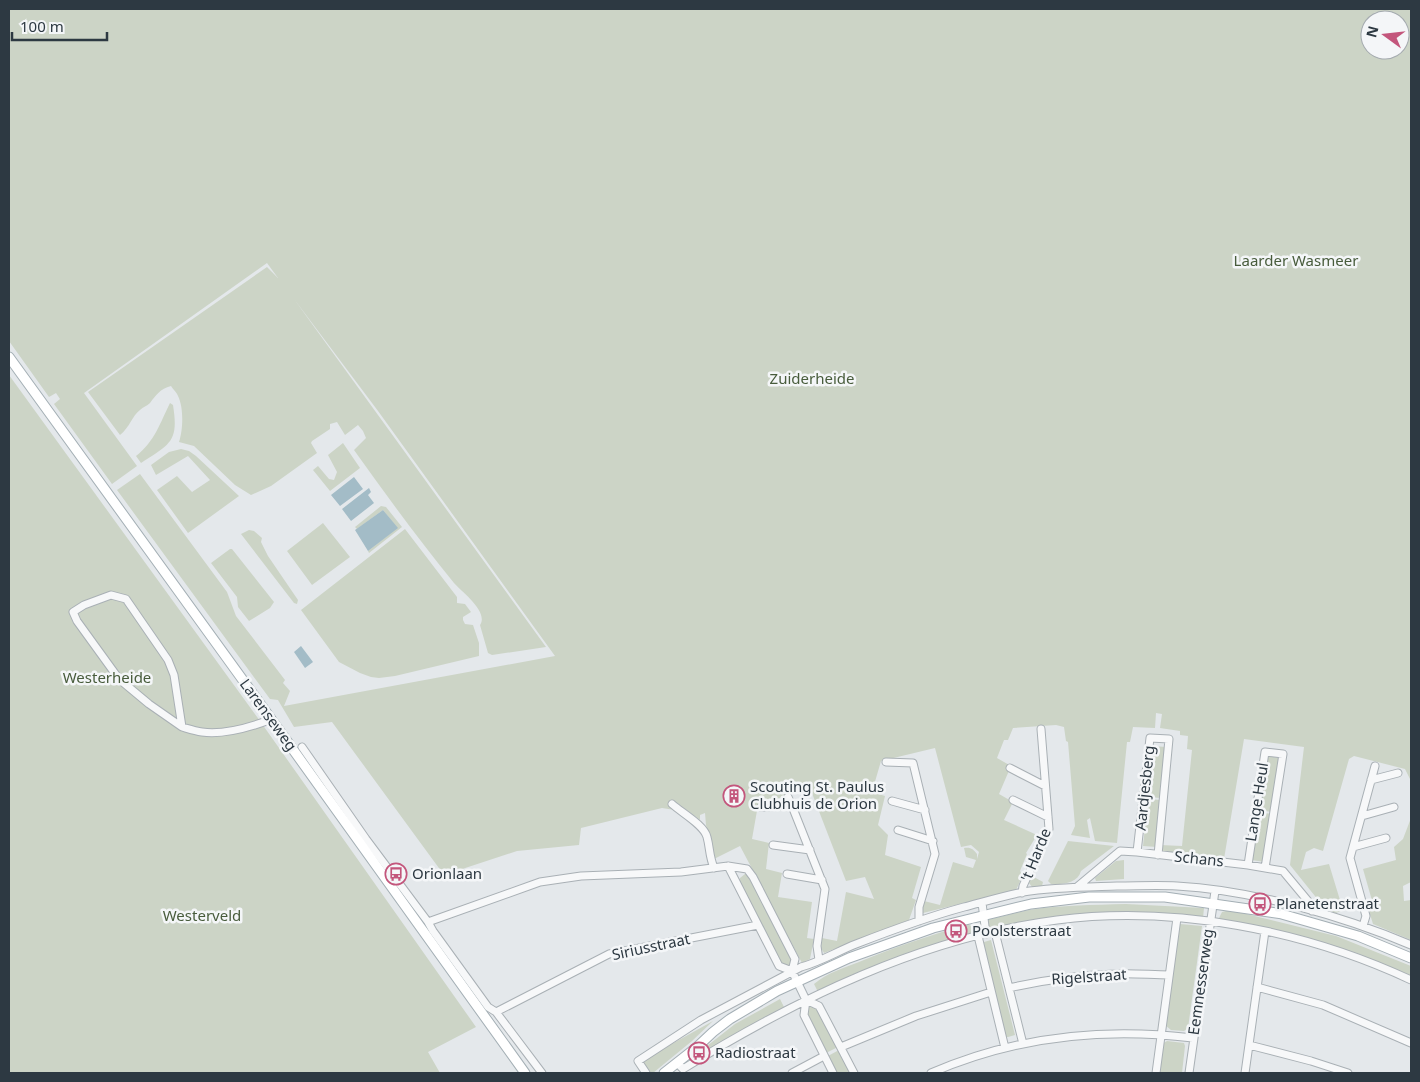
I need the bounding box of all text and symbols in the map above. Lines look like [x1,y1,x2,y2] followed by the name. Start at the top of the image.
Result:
[12,10,108,42] scale bar
[1360,10,1410,60] north arrow
[20,16,64,36] text: 100 m
[1361,24,1383,39] text: N
[1234,250,1358,270] park label: Laarder Wasmeer
[770,368,854,388] park label: Zuiderheide
[63,667,151,687] park label: Westerheide
[236,674,302,755] street label: Larenseweg
[1130,744,1158,832] street label: Aardjesberg
[1240,761,1272,843] street label: Lange Heul
[750,776,884,813] place label: Scouting St. Paulus Clubhuis de Orion
[722,784,746,808] building icon: Scouting St. Paulus Clubhuis de Orion
[1015,825,1055,884] street label: 't Harde
[1173,845,1225,871] street label: Schans
[384,862,408,886] bus stop icon: Orionlaan
[412,863,482,883] place label: Orionlaan
[1248,892,1272,916] bus stop icon: Planetenstraat
[1276,893,1380,913] place label: Planetenstraat
[163,905,241,925] park label: Westerveld
[944,919,968,943] bus stop icon: Poolsterstraat
[972,920,1072,940] place label: Poolsterstraat
[1183,927,1217,1036] street label: Eemnesserweg
[610,928,692,964] street label: Siriusstraat
[1051,963,1128,989] street label: Rigelstraat
[687,1041,711,1065] bus stop icon: Radiostraat
[715,1042,796,1062] place label: Radiostraat

